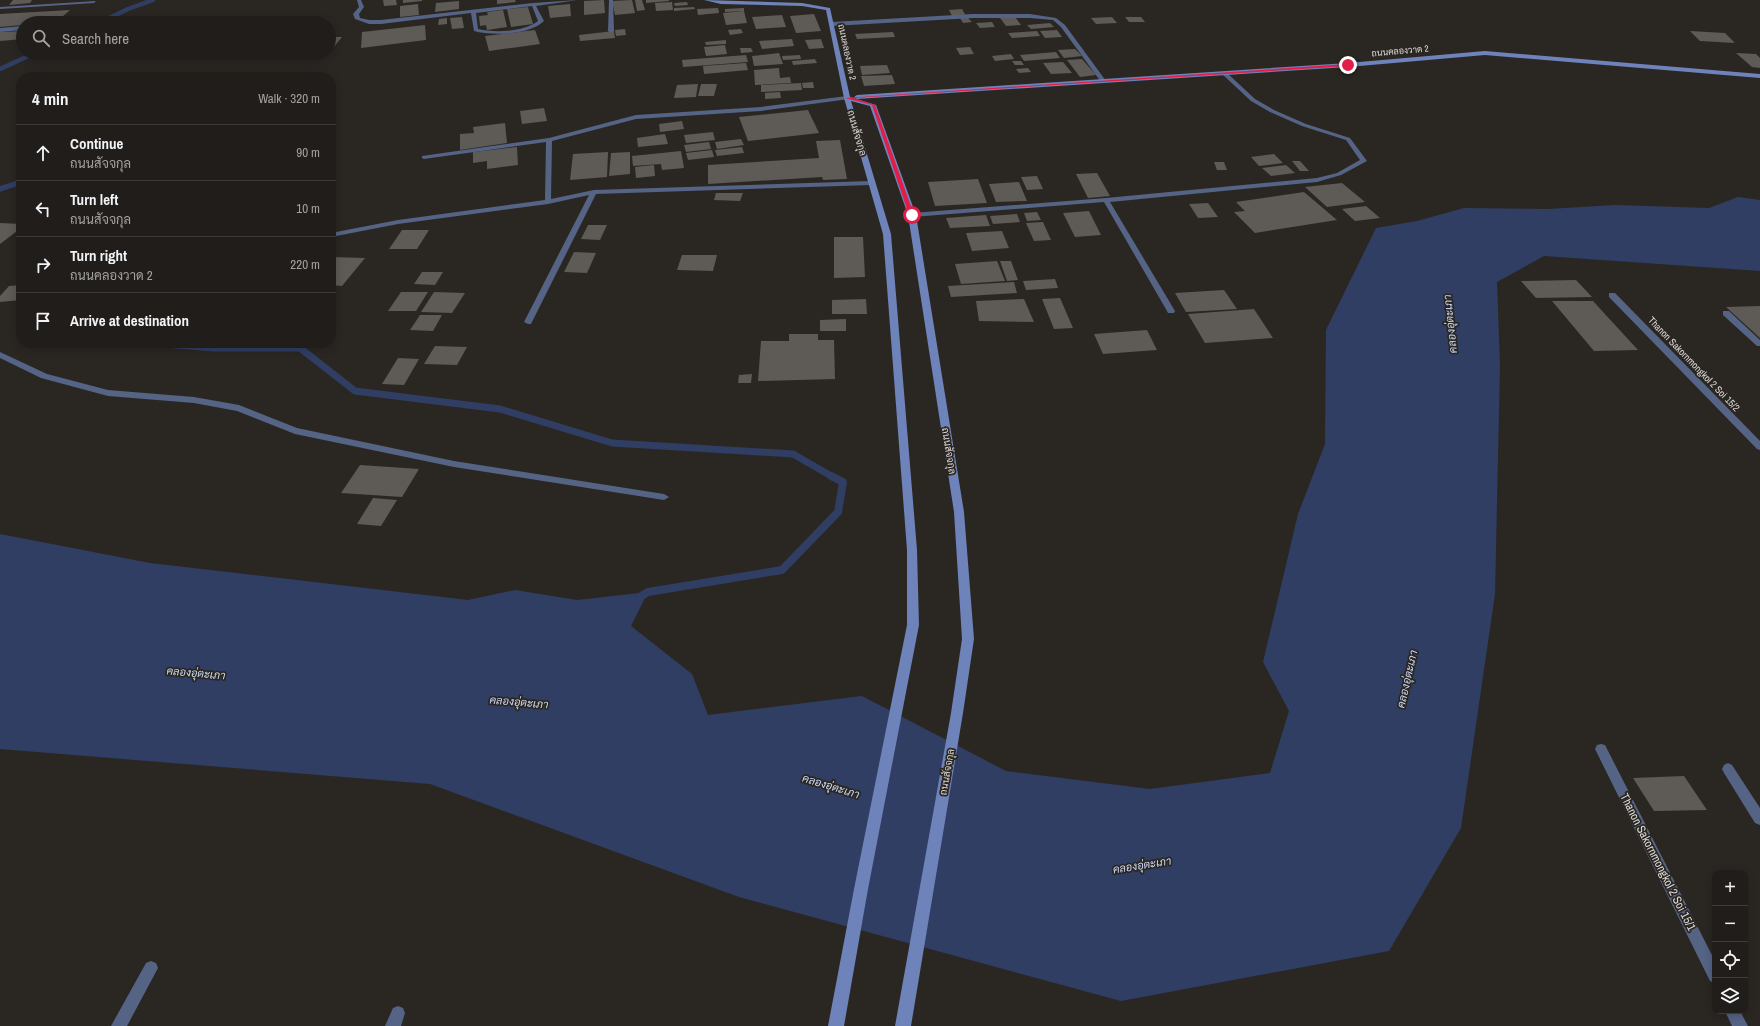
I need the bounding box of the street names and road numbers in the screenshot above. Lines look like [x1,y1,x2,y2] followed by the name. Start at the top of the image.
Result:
[835,23,859,81] street label: ถนนคลองวาด 2
[1371,43,1429,59] street label: ถนนคลองวาด 2
[843,109,870,158] street label: ถนนสัจจกุล
[1645,314,1743,414] street label: Thanon Sakornmongkol 2 Soi 15/2
[938,427,959,476] street label: ถนนสัจจกุล
[937,748,959,796] street label: ถนนสัจจกุล
[1616,791,1700,934] street label: Thanon Sakornmongkol 2 Soi 15/1

